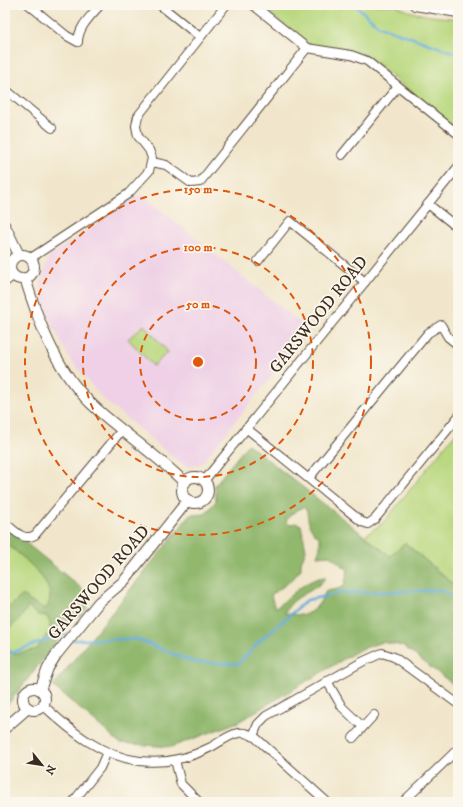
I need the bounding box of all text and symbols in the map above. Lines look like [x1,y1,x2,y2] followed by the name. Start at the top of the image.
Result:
[184,182,212,197] text: 150 m
[184,240,212,255] text: 100 m
[265,251,373,378] street label: GARSWOOD ROAD
[185,297,210,312] text: 50 m
[191,355,205,369] centre of rings
[43,521,155,645] street label: GARSWOOD ROAD
[22,745,62,785] north arrow
[41,762,58,777] text: N

